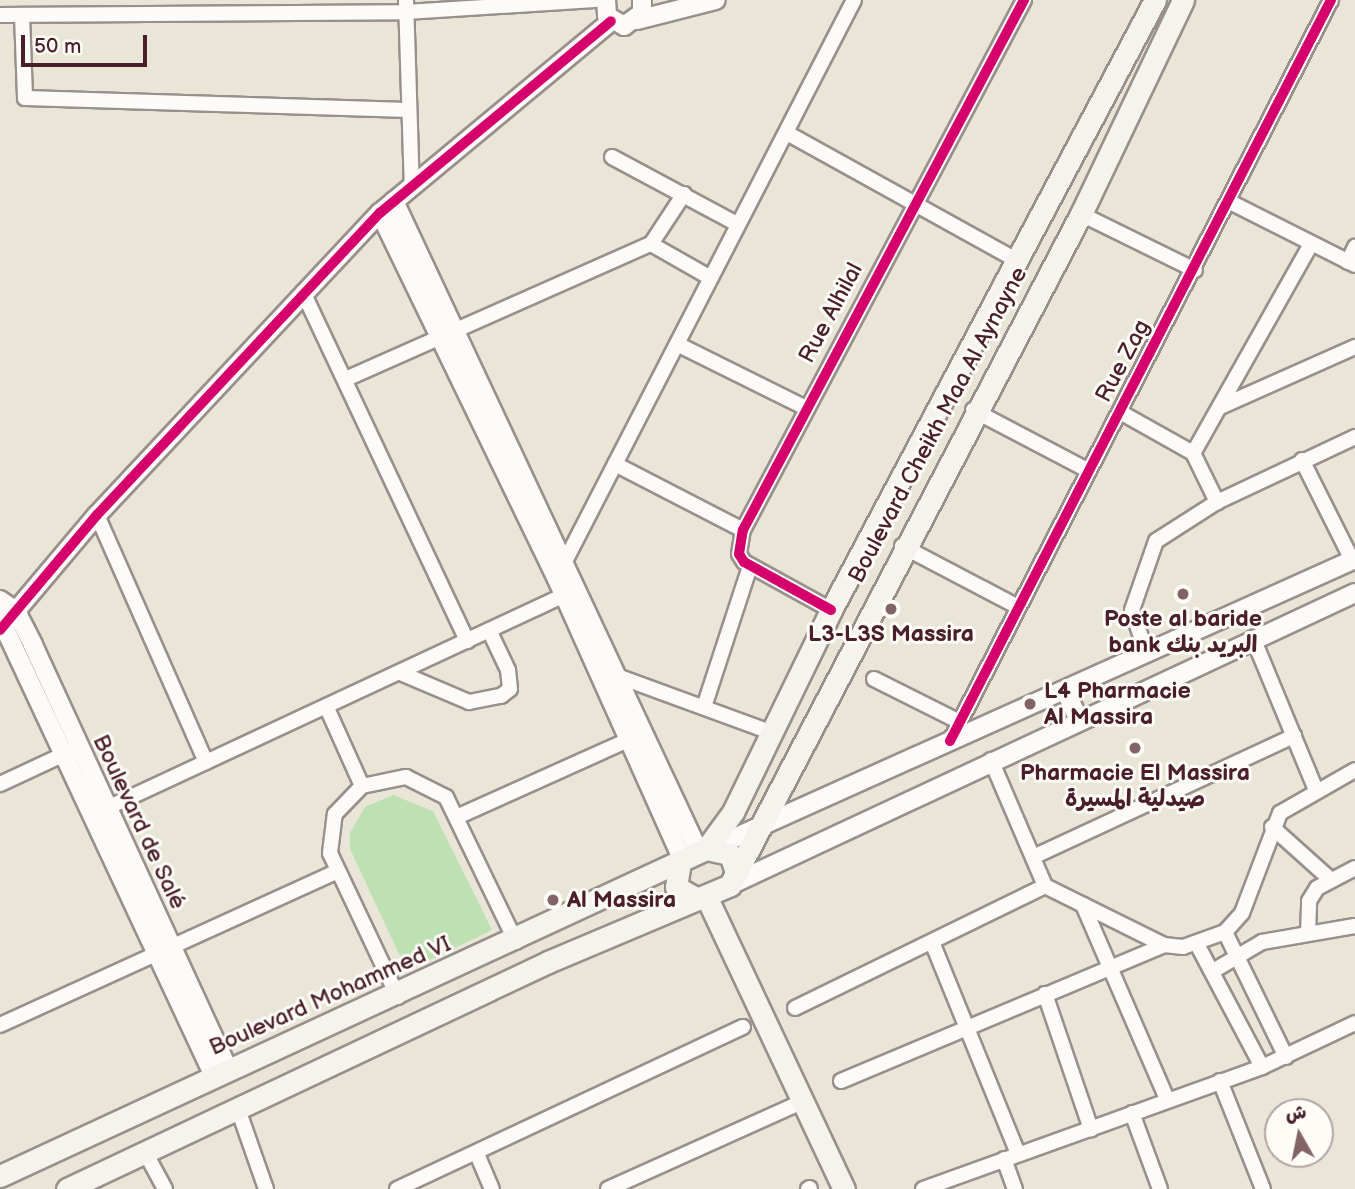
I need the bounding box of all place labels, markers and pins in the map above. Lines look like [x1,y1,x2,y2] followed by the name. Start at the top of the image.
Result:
[1175,586,1191,602] marker: Poste al baride bank البريد بنك
[883,601,899,617] marker: L3-L3S Massira
[1104,605,1262,659] place label: Poste al baride bank البريد بنك
[808,620,974,648] place label: L3-L3S Massira
[1044,677,1191,731] place label: L4 Pharmacie Al Massira
[1022,696,1038,712] marker: L4 Pharmacie Al Massira
[1127,740,1143,756] marker: Pharmacie El Massira صيدلية المسيرة
[1020,759,1250,813] place label: Pharmacie El Massira صيدلية المسيرة
[567,886,676,914] place label: Al Massira
[545,892,561,908] marker: Al Massira

